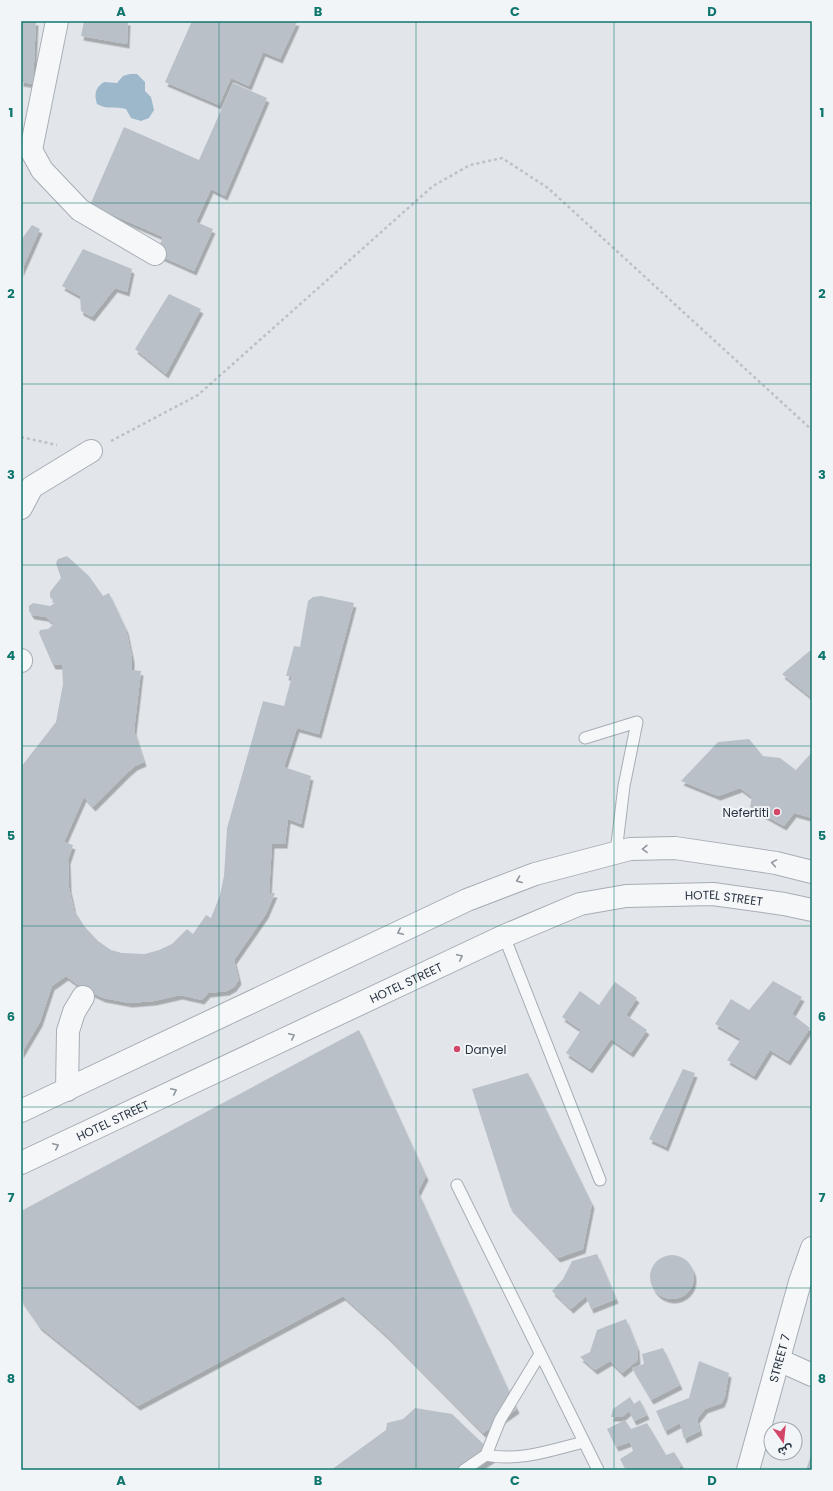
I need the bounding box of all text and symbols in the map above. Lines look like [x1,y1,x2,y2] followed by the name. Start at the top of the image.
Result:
[116,2,126,21] text: A
[314,2,323,21] text: B
[510,2,520,21] text: C
[707,2,717,21] text: D
[9,103,13,122] text: 1
[820,103,824,122] text: 1
[7,284,15,303] text: 2
[818,284,826,303] text: 2
[7,465,15,484] text: 3
[818,465,826,484] text: 3
[7,646,16,665] text: 4
[818,646,827,665] text: 4
[723,804,769,821] place label: Nefertiti
[772,807,782,817] marker: Nefertiti
[7,826,15,845] text: 5
[818,826,826,845] text: 5
[642,845,648,853] one-way arrow
[771,859,777,868] one-way arrow
[516,875,523,883] one-way arrow
[685,885,765,910] street label: HOTEL STREET
[397,927,405,935] one-way arrow
[456,954,463,962] one-way arrow
[367,958,445,1007] street label: HOTEL STREET
[7,1007,15,1026] text: 6
[818,1007,826,1026] text: 6
[287,1033,295,1041] one-way arrow
[465,1041,506,1058] place label: Danyel
[452,1044,462,1054] marker: Danyel
[170,1088,177,1096] one-way arrow
[73,1095,152,1144] street label: HOTEL STREET
[52,1143,60,1151] one-way arrow
[8,1188,15,1207] text: 7
[819,1188,826,1207] text: 7
[764,1332,794,1384] street label: STREET 7
[7,1369,15,1388] text: 8
[818,1369,826,1388] text: 8
[763,1421,803,1461] north arrow
[776,1441,795,1460] text: ش
[116,1471,126,1490] text: A
[314,1471,323,1490] text: B
[510,1471,520,1490] text: C
[707,1471,717,1490] text: D

